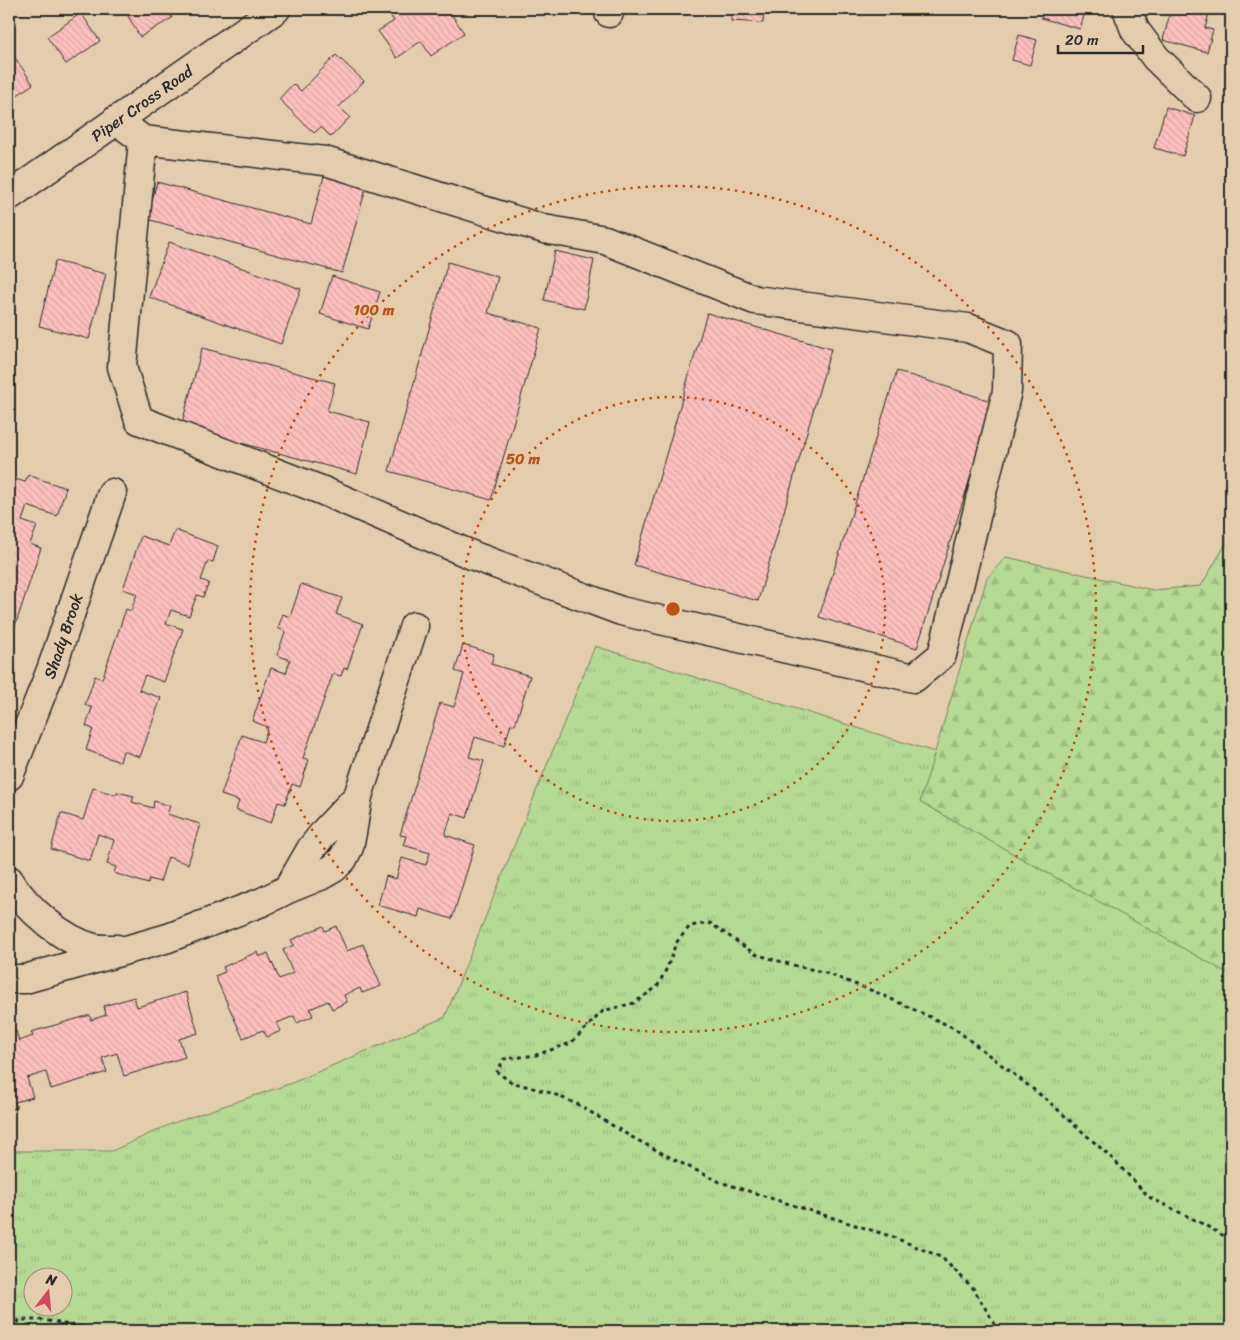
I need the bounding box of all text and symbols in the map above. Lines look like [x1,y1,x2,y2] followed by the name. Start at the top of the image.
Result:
[1058,22,1142,54] scale bar
[1065,27,1099,53] text: 20 m
[85,57,200,150] street label: Piper Cross Road
[354,297,395,323] text: 100 m
[506,446,541,472] text: 50 m
[35,589,92,683] street label: Shady Brook
[664,600,682,618] centre of rings
[42,1266,60,1293] text: N
[22,1268,72,1318] north arrow

